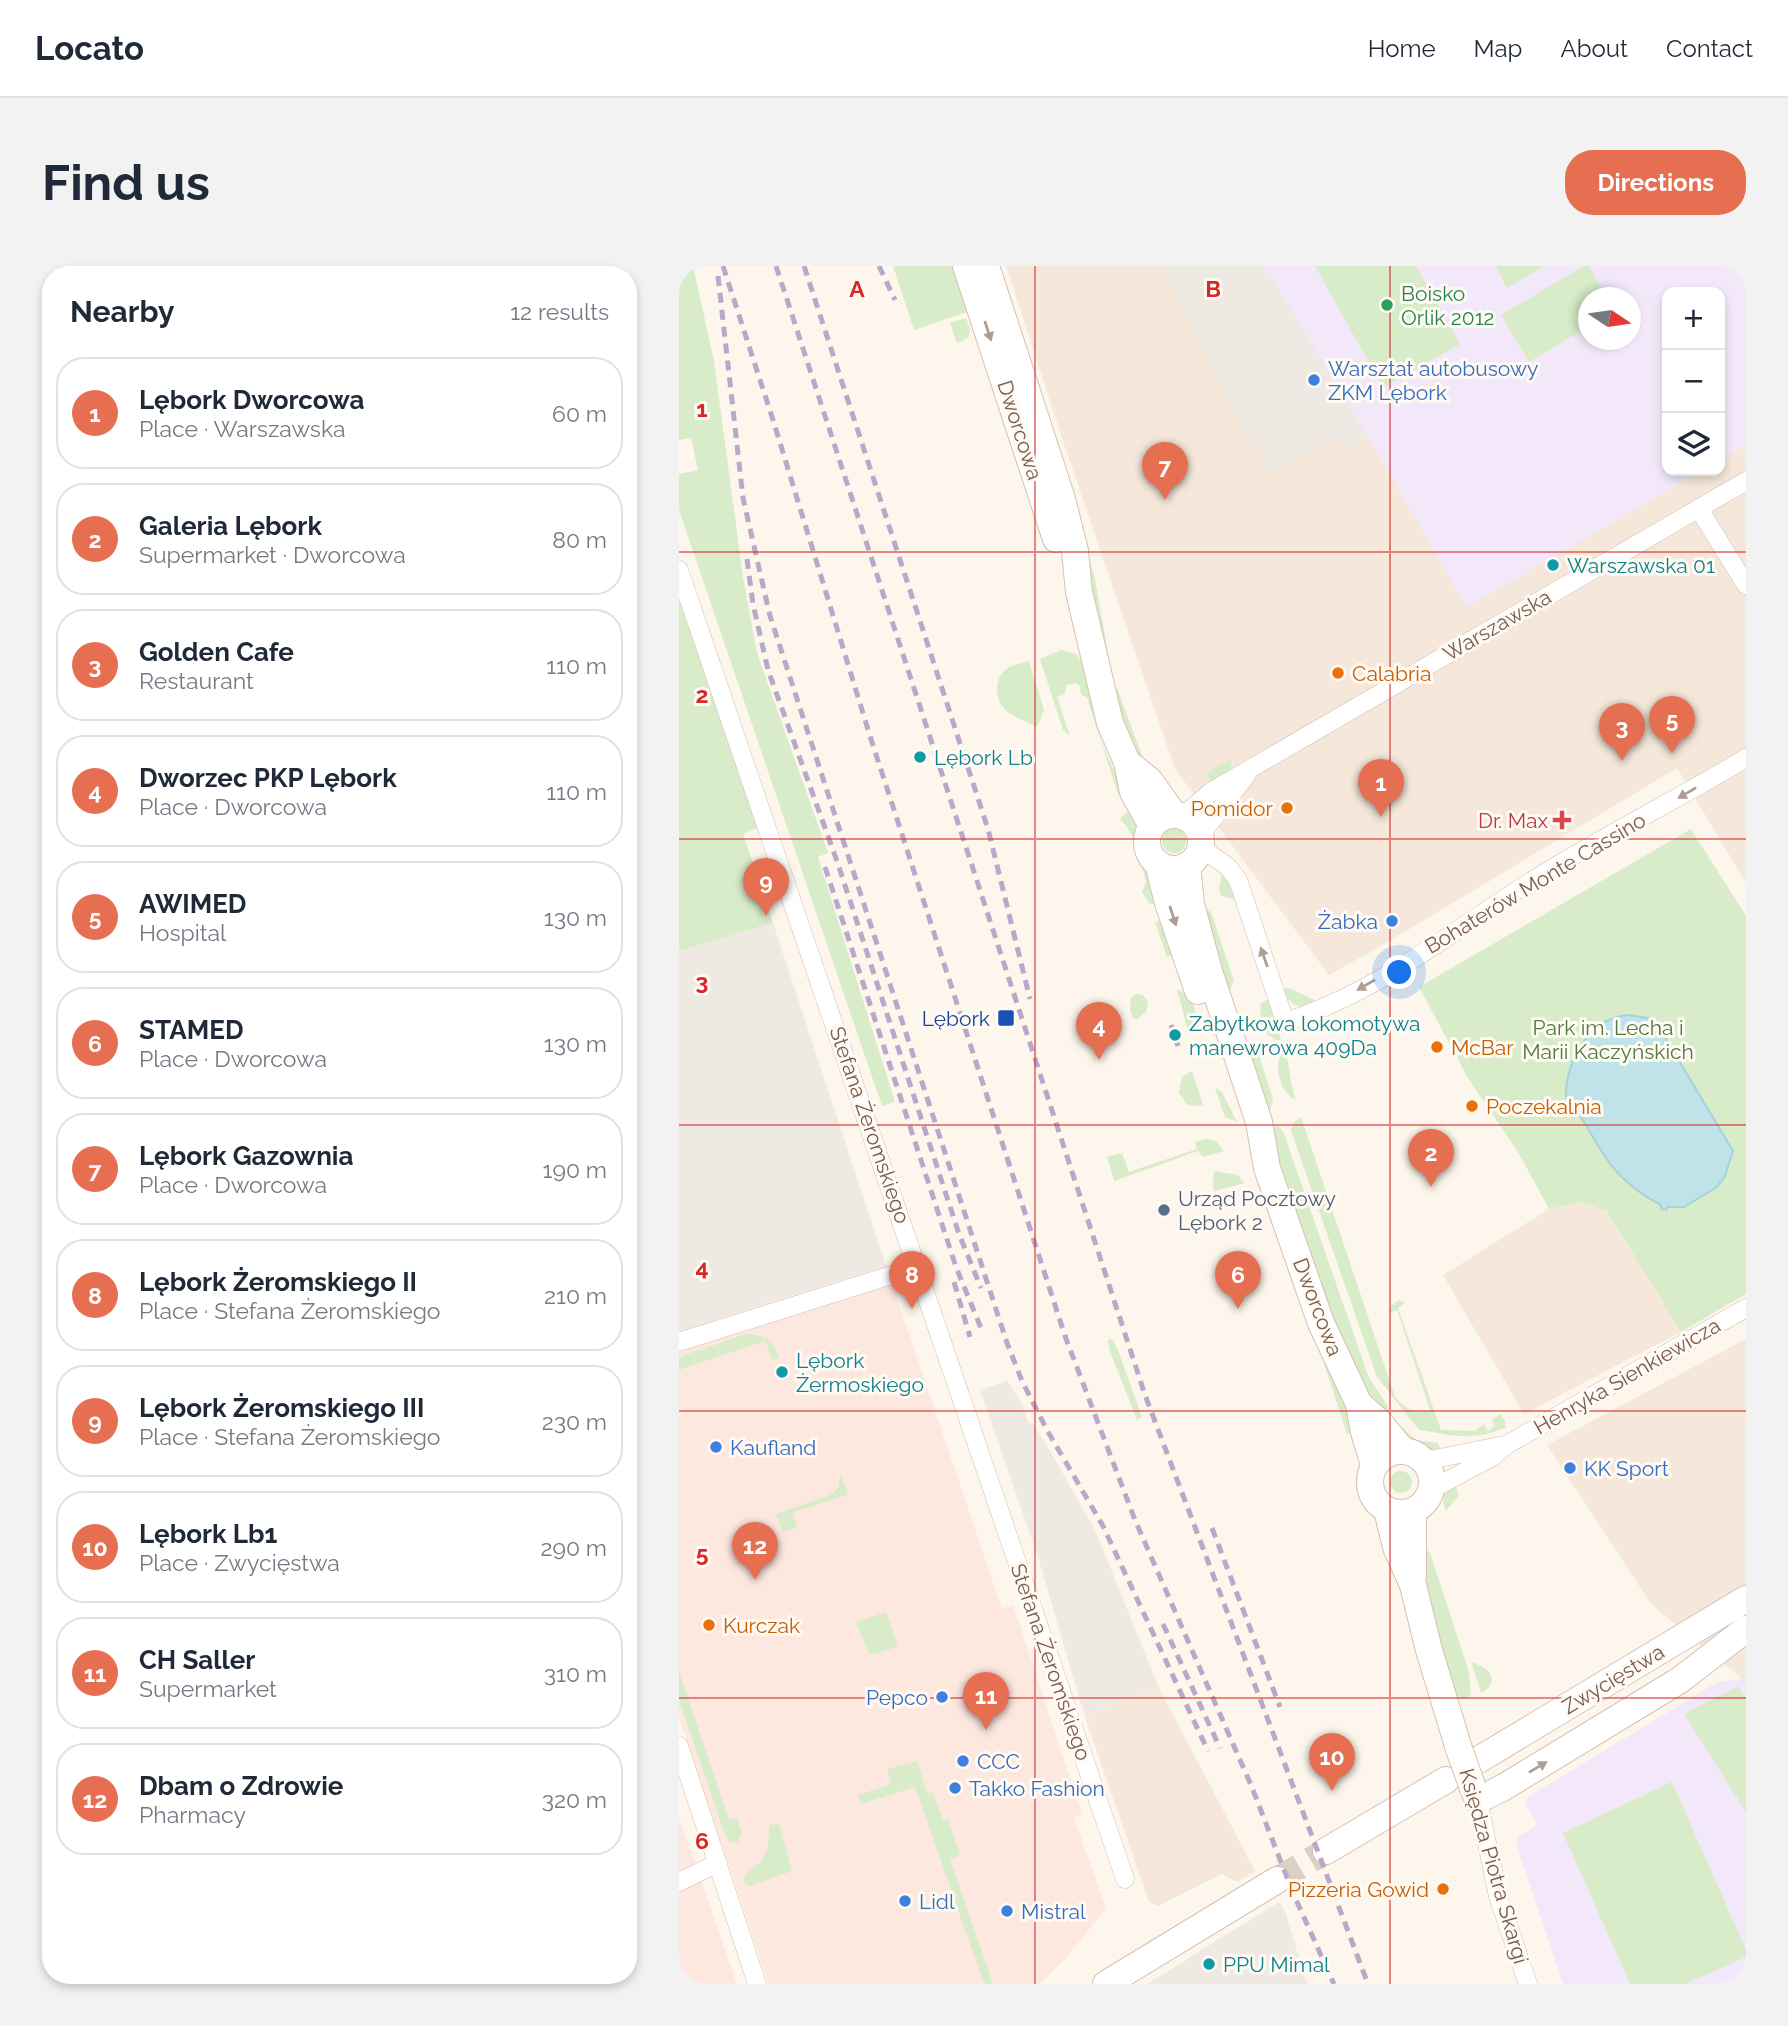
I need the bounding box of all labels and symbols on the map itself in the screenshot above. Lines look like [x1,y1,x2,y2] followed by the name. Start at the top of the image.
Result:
[849,275,865,302] text: A
[1205,275,1221,302] text: B
[1401,281,1495,330] place label: Boisko Orlik 2012
[1578,287,1641,350] north arrow
[1379,297,1395,313] marker: Boisko Orlik 2012
[983,320,994,341] one-way arrow
[1328,356,1538,405] place label: Warsztat autobusowy ZKM Lębork
[1306,372,1322,388] marker: Warsztat autobusowy ZKM Lębork
[992,377,1048,483] street label: Dworcowa
[696,395,708,422] text: 1
[1142,442,1188,500] pin: 7
[1567,553,1715,578] place label: Warszawska 01
[1545,557,1561,573] marker: Warszawska 01
[1438,584,1556,666] street label: Warszawska
[1352,661,1431,686] place label: Calabria
[1330,665,1346,681] marker: Calabria
[696,681,708,708] text: 2
[1649,696,1695,754] pin: 5
[1599,703,1645,761] pin: 3
[934,745,1033,770] place label: Lębork Lb
[912,749,928,765] marker: Lębork Lb
[1358,759,1404,817] pin: 1
[1678,787,1697,799] one-way arrow
[1191,796,1274,821] place label: Pomidor
[1279,800,1295,816] marker: Pomidor
[1420,807,1650,959] street label: Bohaterów Monte Cassino
[1478,808,1548,833] place label: Dr. Max
[1554,812,1570,828] marker: Dr. Max
[743,858,789,916] pin: 9
[1168,906,1178,927] one-way arrow
[1318,909,1378,934] place label: Żabka
[1384,913,1400,929] marker: Żabka
[1258,946,1269,967] one-way arrow
[1382,955,1416,989] your location
[696,968,708,995] text: 3
[1356,979,1376,991] one-way arrow
[1076,1002,1122,1060] pin: 4
[922,1006,990,1031] place label: Lębork
[996,1008,1016,1028] marker: Lębork
[1189,1011,1420,1060] place label: Zabytkowa lokomotywa manewrowa 409Da
[1522,1015,1694,1064] park label: Park im. Lecha i Marii Kaczyńskich
[825,1023,915,1227] street label: Stefana Żeromskiego
[1167,1027,1183,1043] marker: Zabytkowa lokomotywa manewrowa 409Da
[1451,1035,1514,1060] place label: McBar
[1429,1039,1445,1055] marker: McBar
[1486,1094,1602,1119] place label: Poczekalnia
[1464,1098,1480,1114] marker: Poczekalnia
[1408,1129,1454,1187] pin: 2
[1178,1186,1336,1235] place label: Urząd Pocztowy Lębork 2
[1156,1202,1172,1218] marker: Urząd Pocztowy Lębork 2
[889,1251,935,1309] pin: 8
[1215,1251,1261,1309] pin: 6
[695,1254,709,1281] text: 4
[1288,1254,1348,1360] street label: Dworcowa
[1529,1312,1725,1440] street label: Henryka Sienkiewicza
[796,1348,924,1397] place label: Lębork Żermoskiego
[774,1364,790,1380] marker: Lębork Żermoskiego
[730,1435,816,1460] place label: Kaufland
[708,1439,724,1455] marker: Kaufland
[1584,1456,1669,1481] place label: KK Sport
[1562,1460,1578,1476] marker: KK Sport
[732,1522,778,1580] pin: 12
[696,1540,709,1567] text: 5
[1006,1560,1096,1764] street label: Stefana Żeromskiego
[723,1613,800,1638] place label: Kurczak
[701,1617,717,1633] marker: Kurczak
[1557,1639,1669,1719] street label: Zwycięstwa
[963,1672,1009,1730] pin: 11
[866,1685,928,1710] place label: Pepco
[934,1689,950,1705] marker: Pepco
[1309,1733,1355,1791] pin: 10
[977,1749,1020,1774] place label: CCC
[955,1753,971,1769] marker: CCC
[1528,1761,1547,1773] one-way arrow
[1454,1766,1534,1966] street label: Księdza Piotra Skargi
[969,1776,1105,1801] place label: Takko Fashion
[947,1780,963,1796] marker: Takko Fashion
[695,1827,709,1854] text: 6
[1288,1877,1429,1902] place label: Pizzeria Gowid
[1435,1881,1451,1897] marker: Pizzeria Gowid
[919,1889,955,1914] place label: Lidl
[897,1893,913,1909] marker: Lidl
[1021,1899,1086,1924] place label: Mistral
[999,1903,1015,1919] marker: Mistral
[1223,1952,1330,1977] place label: PPU Mimal
[1201,1956,1217,1972] marker: PPU Mimal

